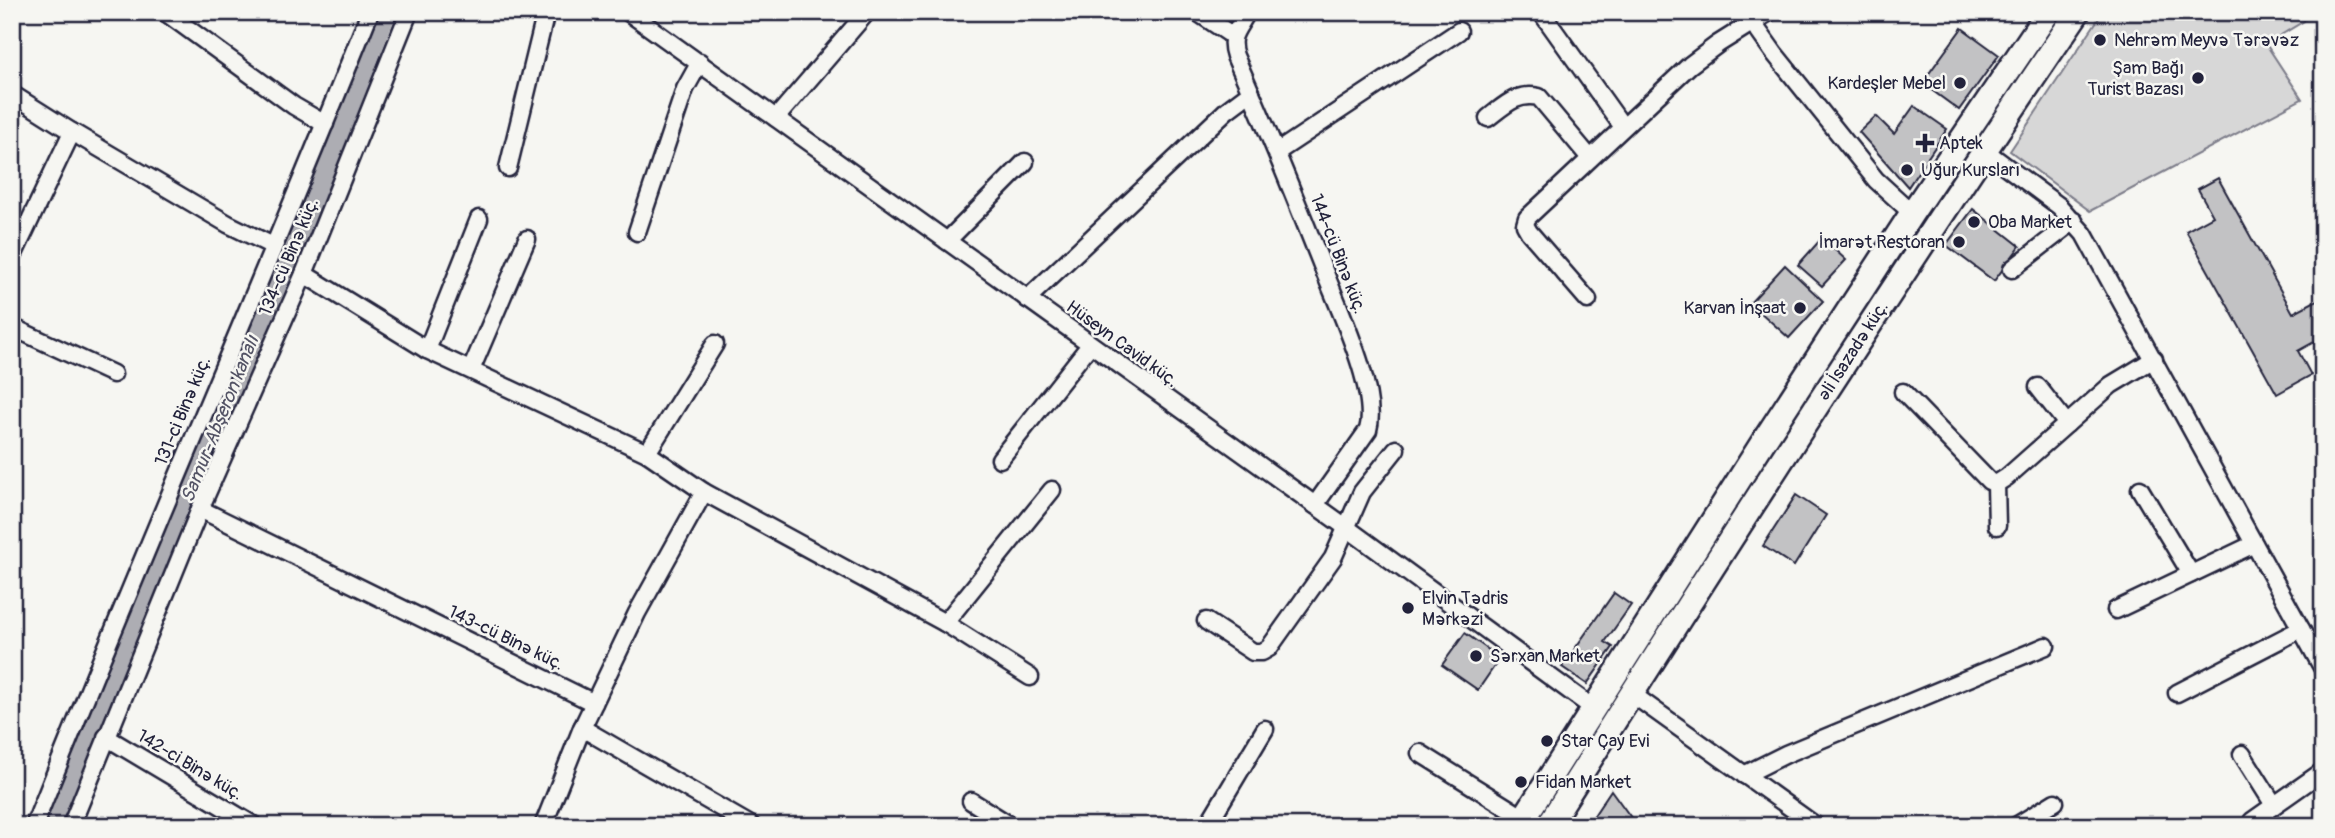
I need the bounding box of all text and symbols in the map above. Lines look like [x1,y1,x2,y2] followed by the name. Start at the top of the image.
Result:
[2114,29,2299,52] place label: Nehrəm Meyvə Tərəvəz
[2092,32,2108,48] marker: Nehrəm Meyvə Tərəvəz
[2087,57,2184,101] place label: Şam Bağı Turist Bazası
[2190,70,2206,86] marker: Şam Bağı Turist Bazası
[1827,72,1946,95] place label: Kardeşler Mebel
[1952,75,1968,91] marker: Kardeşler Mebel
[1939,132,1983,155] place label: Aptek
[1917,135,1933,151] marker: Aptek
[1921,159,2020,182] place label: Uğur Kursları
[1899,162,1915,178] marker: Uğur Kursları
[1305,191,1371,317] street label: 144-cü Binə küç.
[254,195,324,319] street label: 134-cü Binə küç.
[1988,211,2073,234] place label: Oba Market
[1966,214,1982,230] marker: Oba Market
[1818,231,1945,254] place label: İmarət Restoran
[1951,234,1967,250] marker: İmarət Restoran
[1061,296,1183,392] street label: Hüseyn Cavid küç.
[1684,297,1787,320] place label: Karvan İnşaat
[1812,297,1894,405] street label: Əli İsazadə küç.
[1792,300,1808,316] marker: Karvan İnşaat
[176,331,265,506] water label: Samur-Abşeron kanalı
[150,353,216,469] street label: 131-ci Binə küç.
[1422,587,1508,631] place label: Elvin Tədris Mərkəzi
[444,600,568,676] street label: 143-cü Binə küç.
[1400,600,1416,616] marker: Elvin Tədris Mərkəzi
[1490,645,1601,668] place label: Sərxan Market
[1468,648,1484,664] marker: Sərxan Market
[133,724,247,806] street label: 142-ci Binə küç.
[1561,730,1649,753] place label: Star Çay Evi
[1539,733,1555,749] marker: Star Çay Evi
[1535,771,1632,794] place label: Fidan Market
[1513,774,1529,790] marker: Fidan Market

